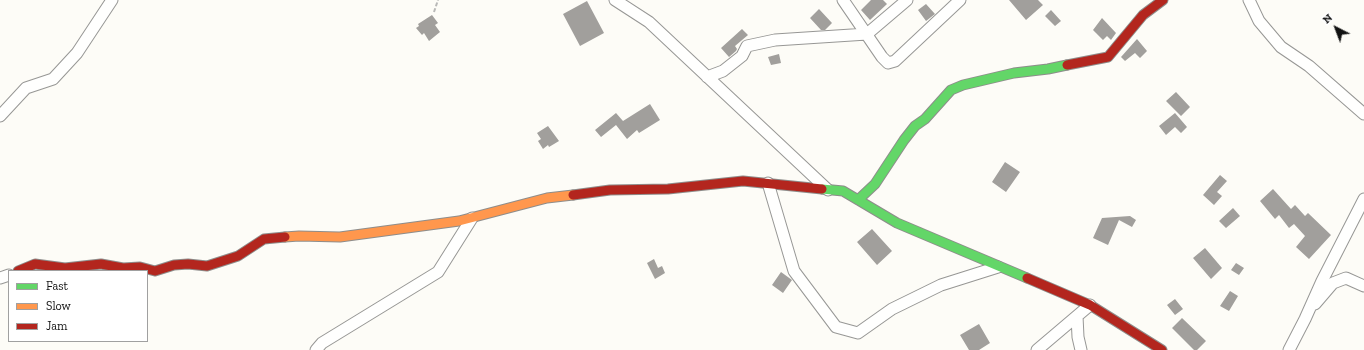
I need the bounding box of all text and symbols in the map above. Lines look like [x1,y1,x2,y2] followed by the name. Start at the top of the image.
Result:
[1316,8,1356,48] north arrow
[1320,11,1335,26] text: N
[8,270,148,342] legend
[46,279,68,293] text: Fast
[46,299,71,313] text: Slow
[46,319,67,333] text: Jam

